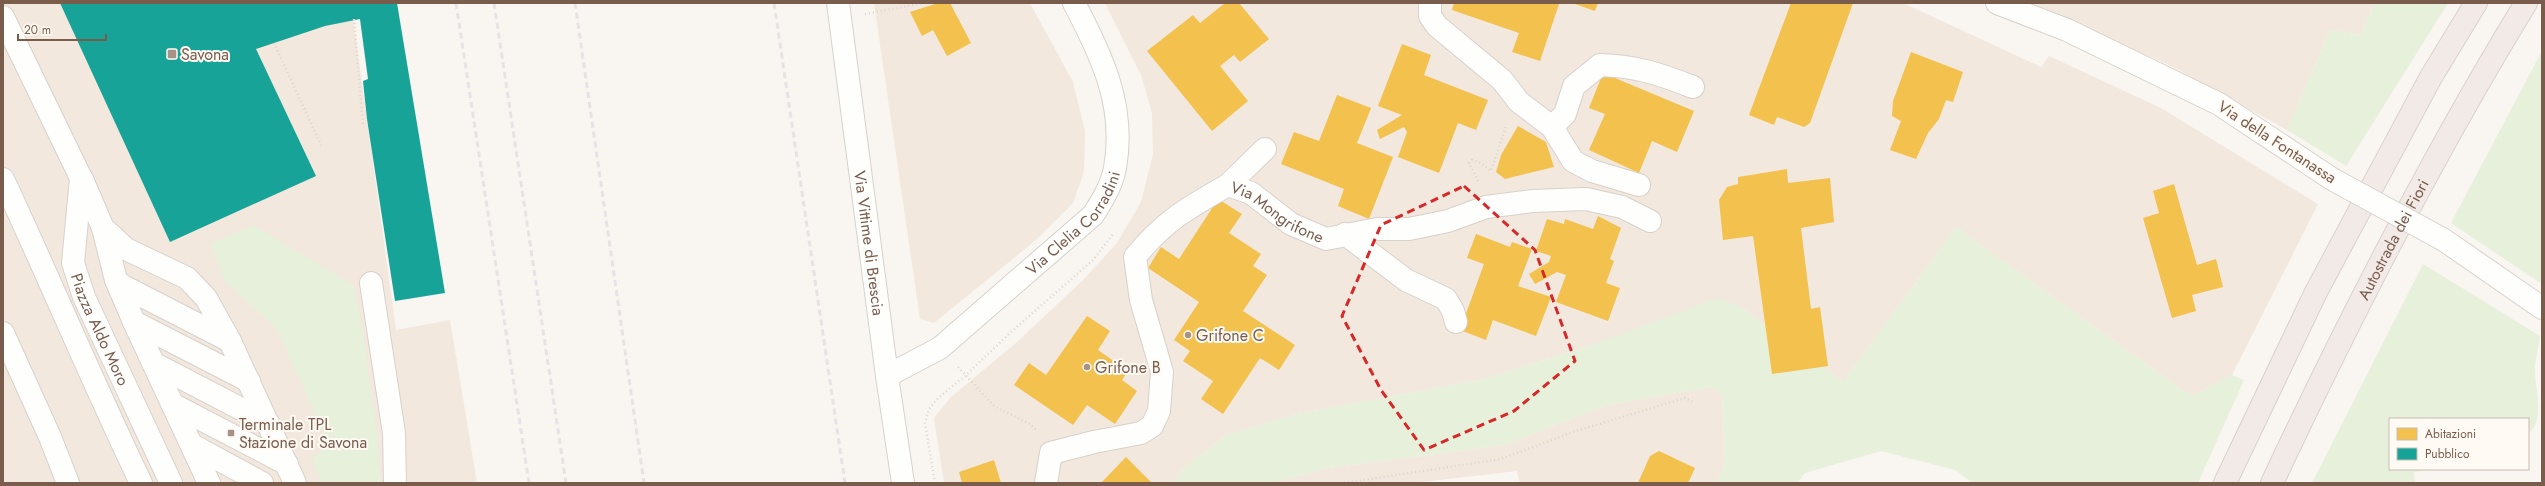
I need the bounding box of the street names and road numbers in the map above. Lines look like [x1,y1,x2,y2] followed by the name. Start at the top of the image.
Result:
[2213,95,2341,189] street label: Via della Fontanassa
[1020,168,1125,280] street label: Via Clelia Corradini
[849,169,890,317] street label: Via Vittime di Brescia
[1228,175,1328,248] street label: Via Mongrifone
[2352,175,2434,304] street label: Autostrada dei Fiori
[66,270,135,390] street label: Piazza Aldo Moro

